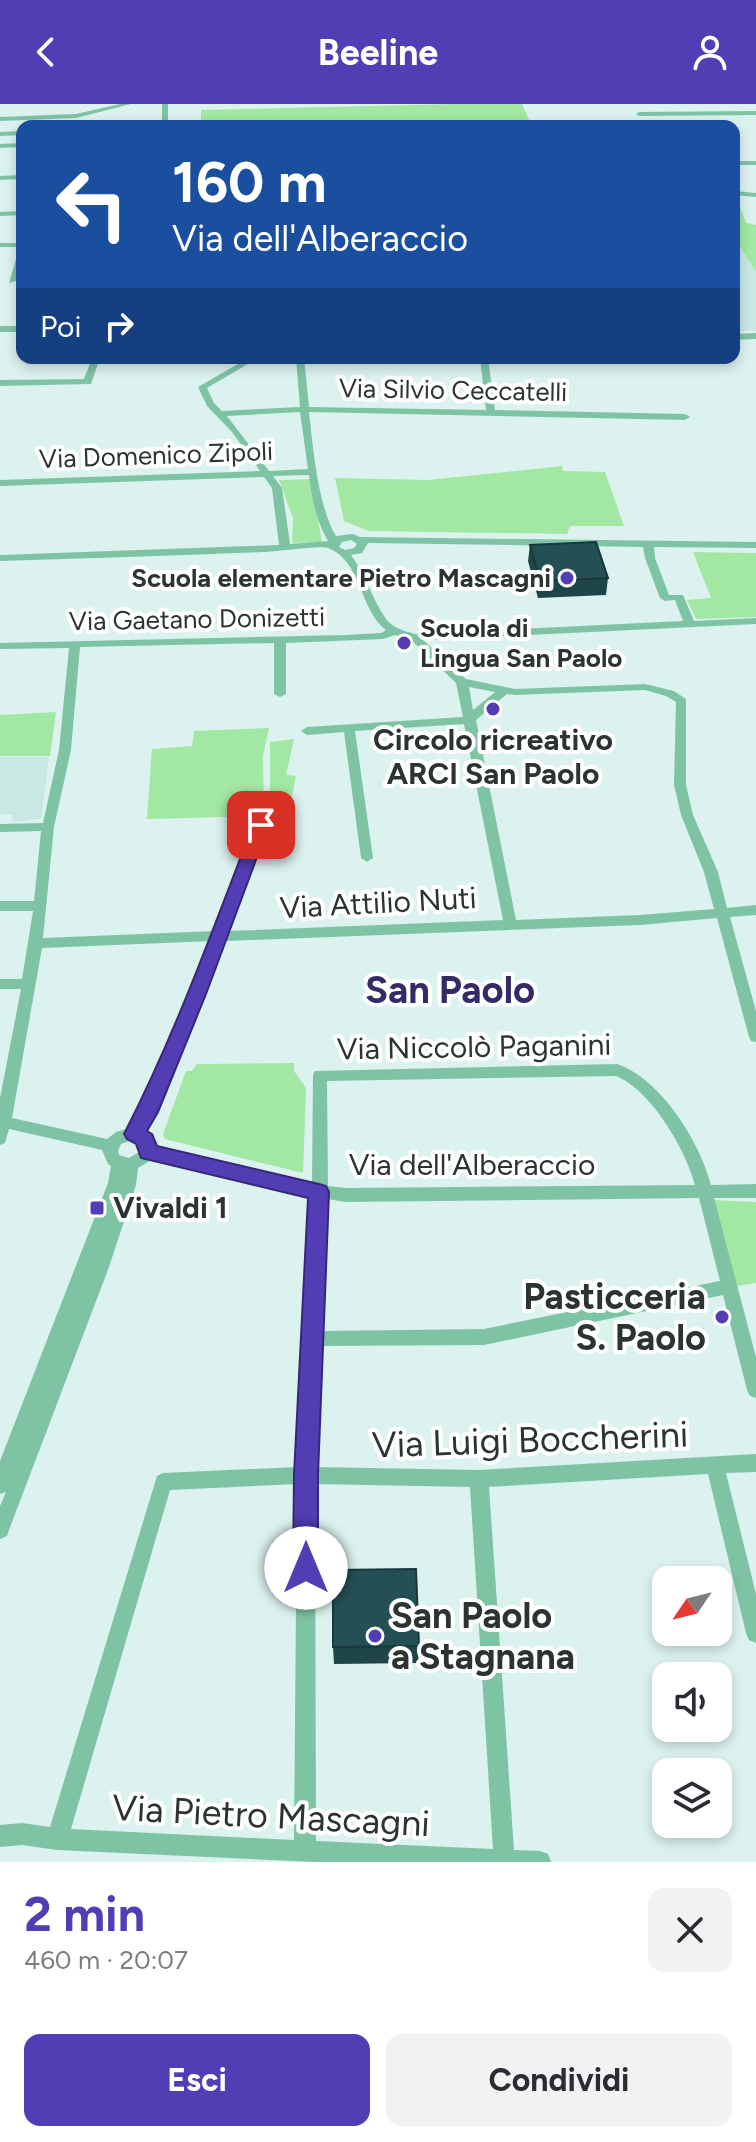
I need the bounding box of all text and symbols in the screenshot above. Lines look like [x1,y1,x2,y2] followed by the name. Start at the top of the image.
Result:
[24,30,68,74] icon: back
[688,30,732,74] icon: person
[318,31,438,74] text: Beeline
[172,149,327,216] text: 160 m
[40,152,144,256] icon: left
[172,217,468,260] text: Via dell'Alberaccio
[97,304,141,348] icon: right
[40,308,81,345] text: Poi
[339,372,567,408] street label: Via Silvio Ceccatelli
[38,435,274,475] street label: Via Domenico Zipoli
[131,562,551,594] place label: Scuola elementare Pietro Mascagni
[558,569,576,587] marker: Scuola elementare Pietro Mascagni
[69,601,325,637] street label: Via Gaetano Donizetti
[420,612,622,674] place label: Scuola di Lingua San Paolo
[395,634,413,652] marker: Scuola di Lingua San Paolo
[484,700,502,718] marker: Circolo ricreativo ARCI San Paolo
[373,721,613,792] place label: Circolo ricreativo ARCI San Paolo
[227,791,295,859] pin
[239,803,283,847] icon: arrive
[279,879,477,926] street label: Via Attilio Nuti
[365,967,535,1013] district label: San Paolo
[336,1026,612,1067] street label: Via Niccolò Paganini
[349,1146,595,1183] street label: Via dell'Alberaccio
[113,1189,228,1226] place label: Vivaldi 1
[88,1199,106,1217] marker: Vivaldi 1
[523,1275,706,1359] place label: Pasticceria S. Paolo
[713,1308,731,1326] marker: Pasticceria S. Paolo
[371,1412,689,1467] street label: Via Luigi Boccherini
[264,1526,348,1610] position arrow
[652,1566,732,1646] north arrow
[652,1566,732,1838] map controls
[391,1594,575,1678] place label: San Paolo a Stagnana
[366,1627,384,1645] marker: San Paolo a Stagnana
[652,1662,732,1742] button: sound
[652,1758,732,1838] button: layers
[111,1786,431,1845] street label: Via Pietro Mascagni
[24,1885,145,1943] text: 2 min
[648,1888,732,1972] button: close
[24,1944,188,1976] text: 460 m · 20:07
[24,2034,370,2126] button: Esci
[386,2034,732,2126] button: Condividi

